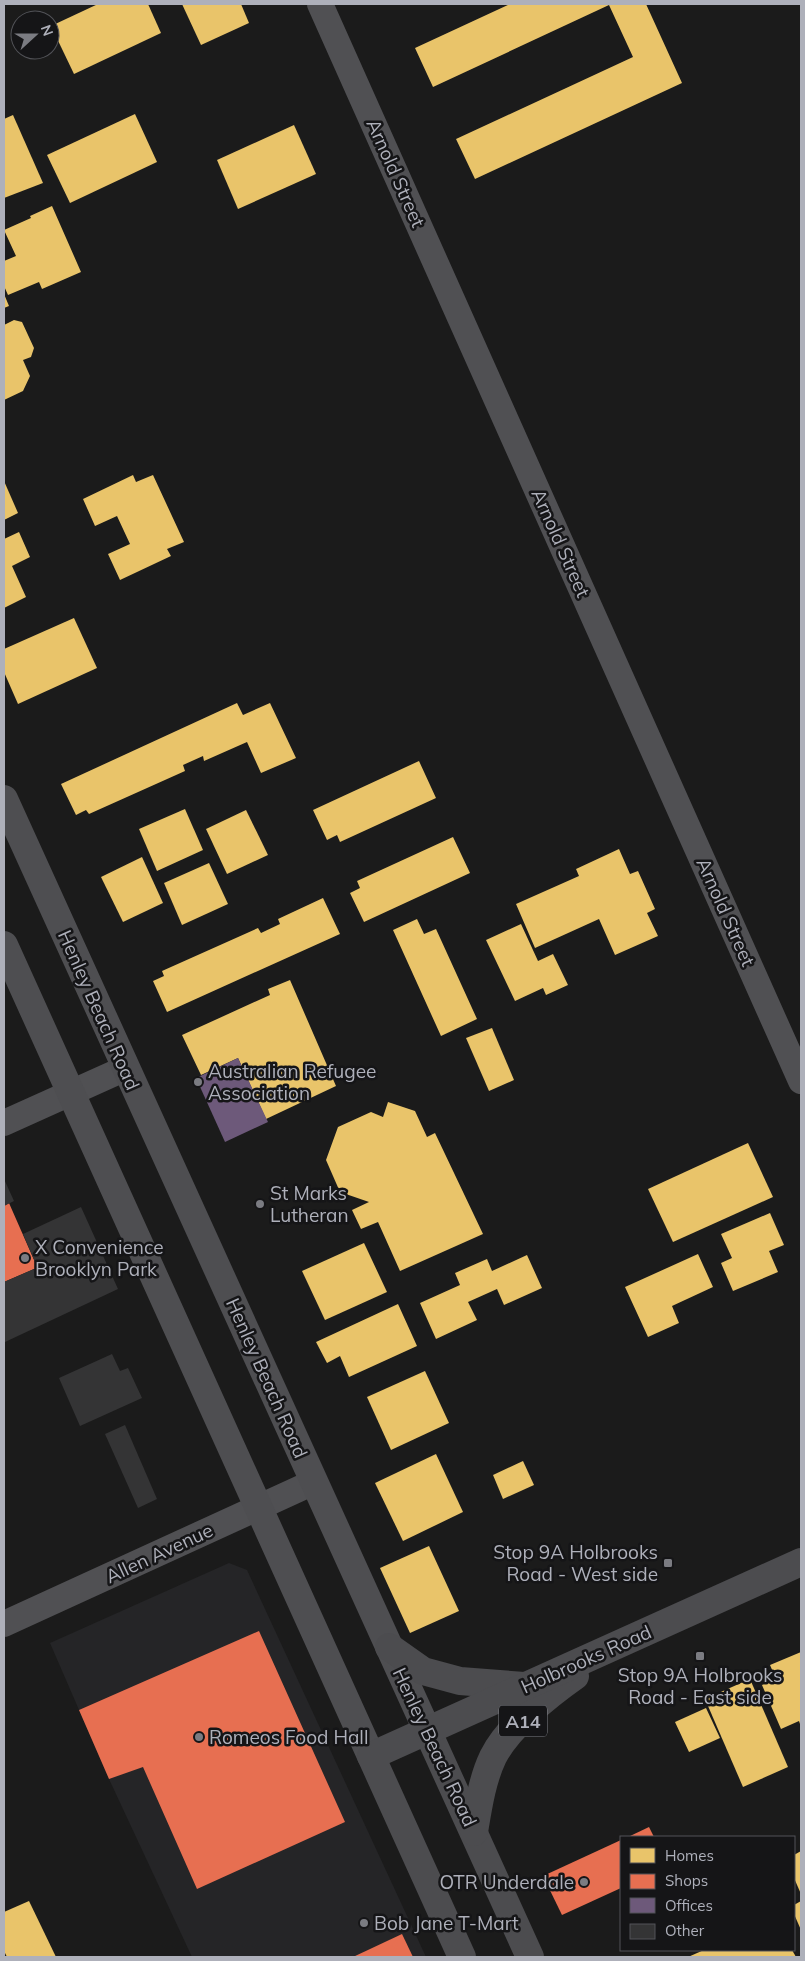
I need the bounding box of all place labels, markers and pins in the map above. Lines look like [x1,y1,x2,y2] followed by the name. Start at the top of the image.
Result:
[208,1059,376,1105] place label: Australian Refugee Association
[192,1076,204,1088] marker: Australian Refugee Association
[270,1181,349,1227] place label: St Marks Lutheran
[254,1198,266,1210] marker: St Marks Lutheran
[35,1235,164,1281] place label: X Convenience Brooklyn Park
[19,1252,31,1264] marker: X Convenience Brooklyn Park
[493,1540,658,1586] place label: Stop 9A Holbrooks Road - West side
[662,1557,674,1569] marker: Stop 9A Holbrooks Road - West side
[694,1650,706,1662] marker: Stop 9A Holbrooks Road - East side
[618,1663,782,1709] place label: Stop 9A Holbrooks Road - East side
[209,1725,368,1749] place label: Romeos Food Hall
[193,1731,205,1743] marker: Romeos Food Hall
[439,1870,574,1894] place label: OTR Underdale
[578,1876,590,1888] marker: OTR Underdale
[374,1911,519,1935] place label: Bob Jane T-Mart
[358,1917,370,1929] marker: Bob Jane T-Mart

